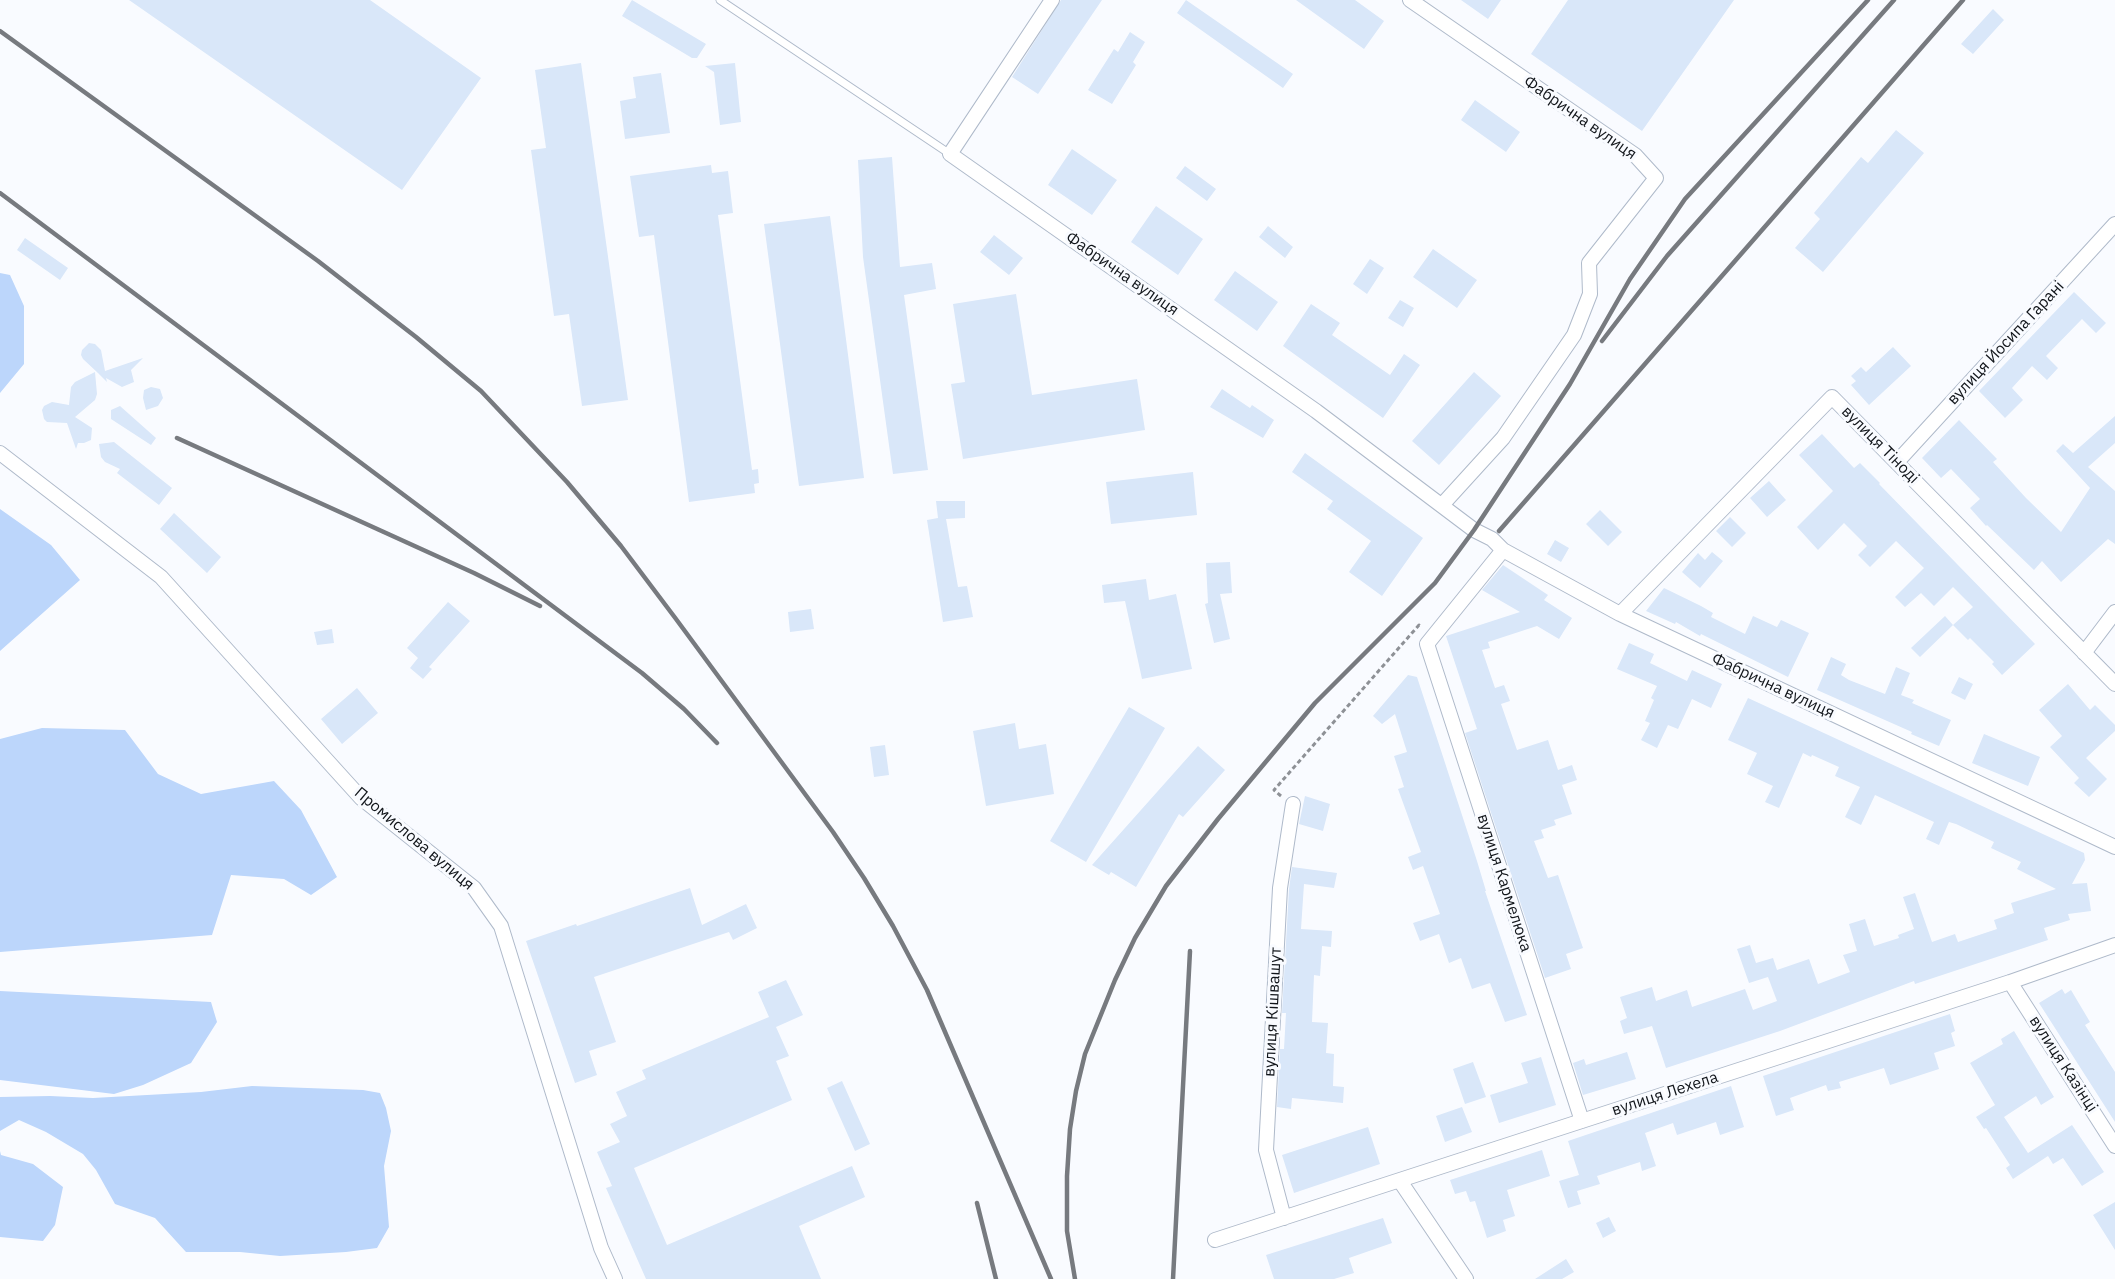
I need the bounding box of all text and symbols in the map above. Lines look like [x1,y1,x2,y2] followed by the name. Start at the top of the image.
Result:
[1520,72,1640,164] street label: Фабрична вулиця
[1062,228,1182,320] street label: Фабрична вулиця
[1944,277,2068,409] street label: вулиця Йосипа Гарані
[1837,402,1923,488] street label: вулиця Тіноді
[1709,649,1837,723] street label: Фабрична вулиця
[350,783,478,895] street label: Промислова вулиця
[1473,812,1535,954] street label: вулиця Кармелюка
[1260,947,1286,1077] street label: вулиця Кішвашут
[2025,1012,2101,1116] street label: вулиця Казінці
[1609,1068,1721,1120] street label: вулиця Лехела

